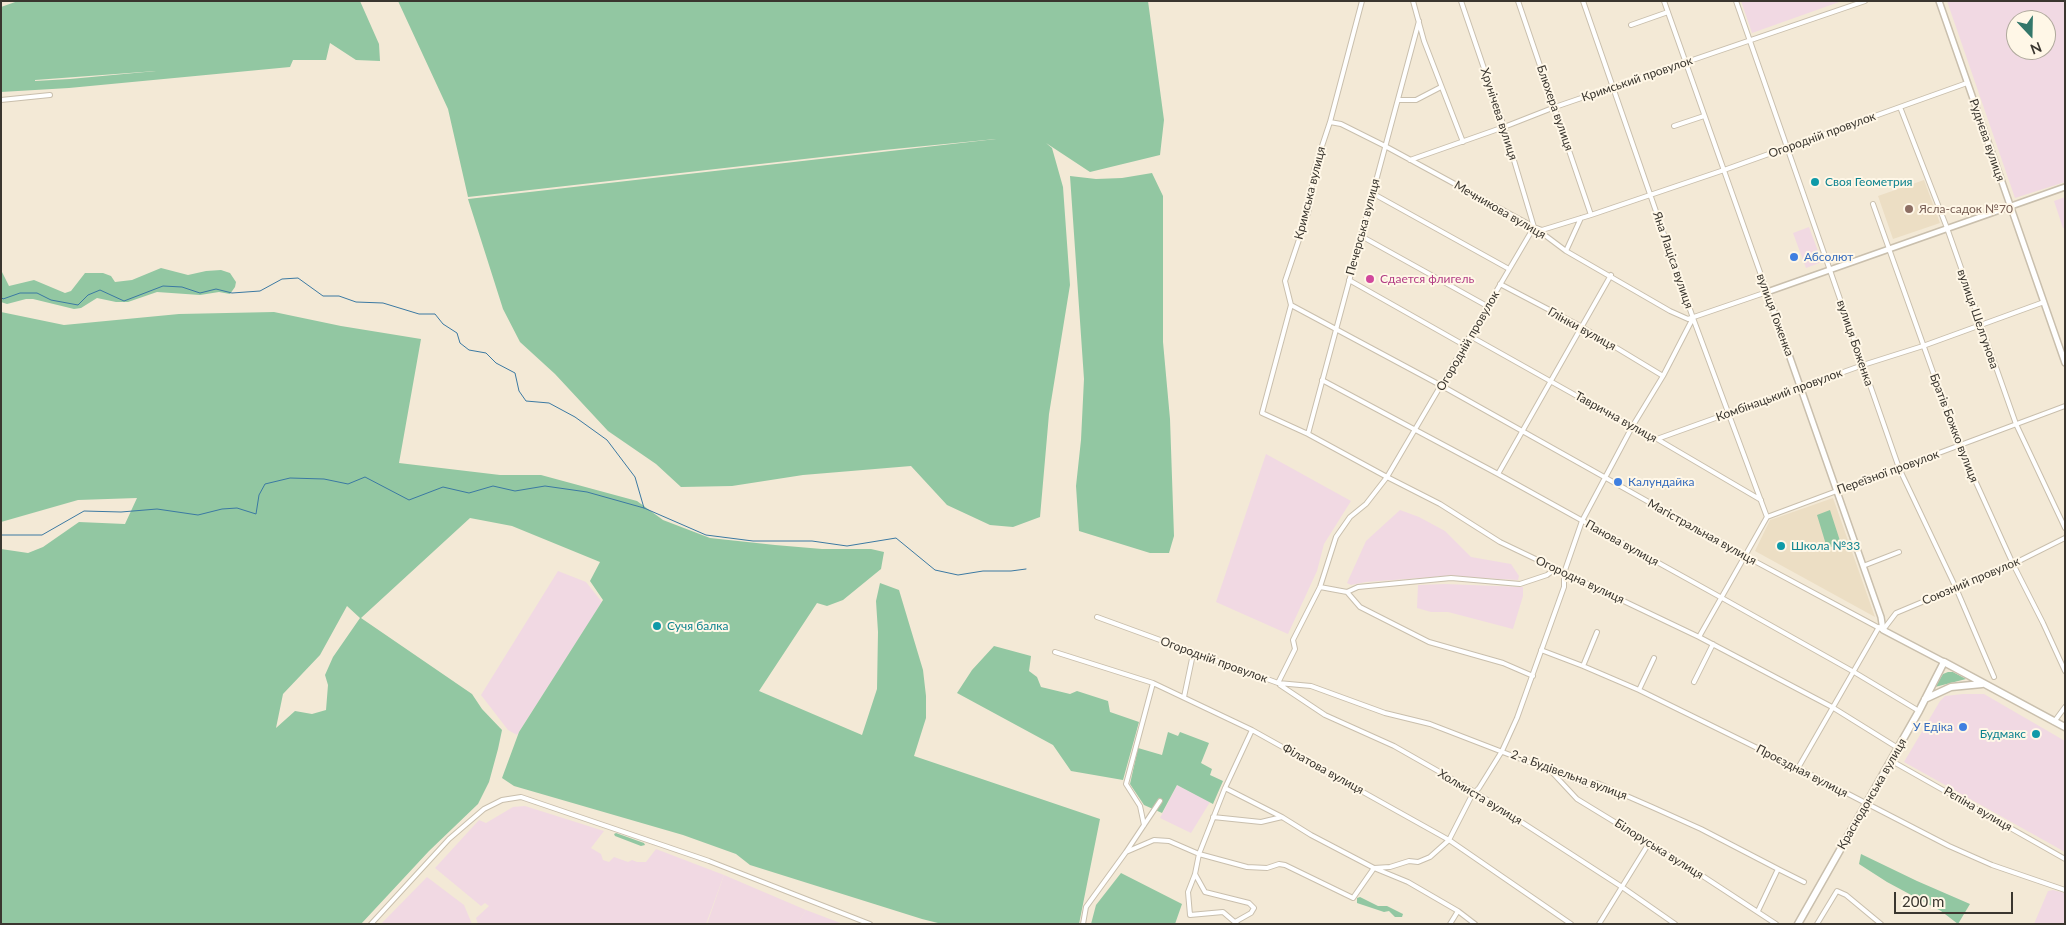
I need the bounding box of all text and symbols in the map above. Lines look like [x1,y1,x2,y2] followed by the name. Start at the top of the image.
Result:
[2006,10,2056,60] north arrow
[2028,39,2044,58] text: N
[1580,53,1694,105] street label: Кримський провулок
[1534,63,1576,153] street label: Блюхера вулиця
[1477,66,1521,162] street label: Хрунічева вулиця
[1966,97,2008,183] street label: Руднєва вулиця
[1766,109,1878,161] street label: Огородній провулок
[1291,145,1329,241] street label: Кримська вулиця
[1825,175,1913,189] place label: Своя Геометрия
[1809,176,1821,188] marker: Своя Геометрия
[1343,177,1383,277] street label: Печерська вулиця
[1452,178,1548,242] street label: Мечникова вулиця
[1919,202,2013,216] place label: Ясла-садок №70
[1903,203,1915,215] marker: Ясла-садок №70
[1650,210,1696,310] street label: Яна Лаціса вулиця
[1804,250,1853,264] place label: Абсолют
[1788,251,1800,263] marker: Абсолют
[1954,267,2002,371] street label: вулиця Шелгунова
[1380,272,1474,286] place label: Сдается флигель
[1753,272,1797,358] street label: вулиця Гоженка
[1364,273,1376,285] marker: Сдается флигель
[1434,288,1502,394] street label: Огородній провулок
[1834,298,1876,388] street label: вулиця Боженка
[1545,304,1619,354] street label: Глінки вулиця
[1714,365,1844,425] street label: Комбінацький провулок
[1927,371,1981,485] street label: Братів Божко вулиця
[1572,388,1660,446] street label: Таврична вулиця
[1835,447,1941,497] street label: Переїзної провулок
[1628,475,1694,489] place label: Калундайка
[1612,476,1624,488] marker: Калундайка
[1645,496,1759,568] street label: Магістральная вулиця
[1583,517,1661,569] street label: Панова вулиця
[1791,539,1860,553] place label: Школа №33
[1775,540,1787,552] marker: Школа №33
[1533,553,1627,607] street label: Огородна вулиця
[1920,554,2022,608] street label: Союзний провулок
[667,619,728,633] place label: Сучя балка
[651,620,663,632] marker: Сучя балка
[1158,634,1270,686] street label: Огородній провулок
[1913,720,1953,734] place label: У Едіка
[1957,721,1969,733] marker: У Едіка
[1980,727,2026,741] place label: Будмакс
[2030,728,2042,740] marker: Будмакс
[1834,736,1910,852] street label: Краснодонська вулиця
[1280,741,1366,797] street label: Філатова вулиця
[1754,742,1850,800] street label: Проєздная вулиця
[1509,747,1629,803] street label: 2-а Будівельна вулиця
[1435,766,1525,828] street label: Холмиста вулиця
[1941,784,2015,834] street label: Рєпіна вулиця
[1612,816,1706,882] street label: Білоруська вулиця
[1896,882,2015,914] scale bar
[1902,892,1944,910] text: 200 m

